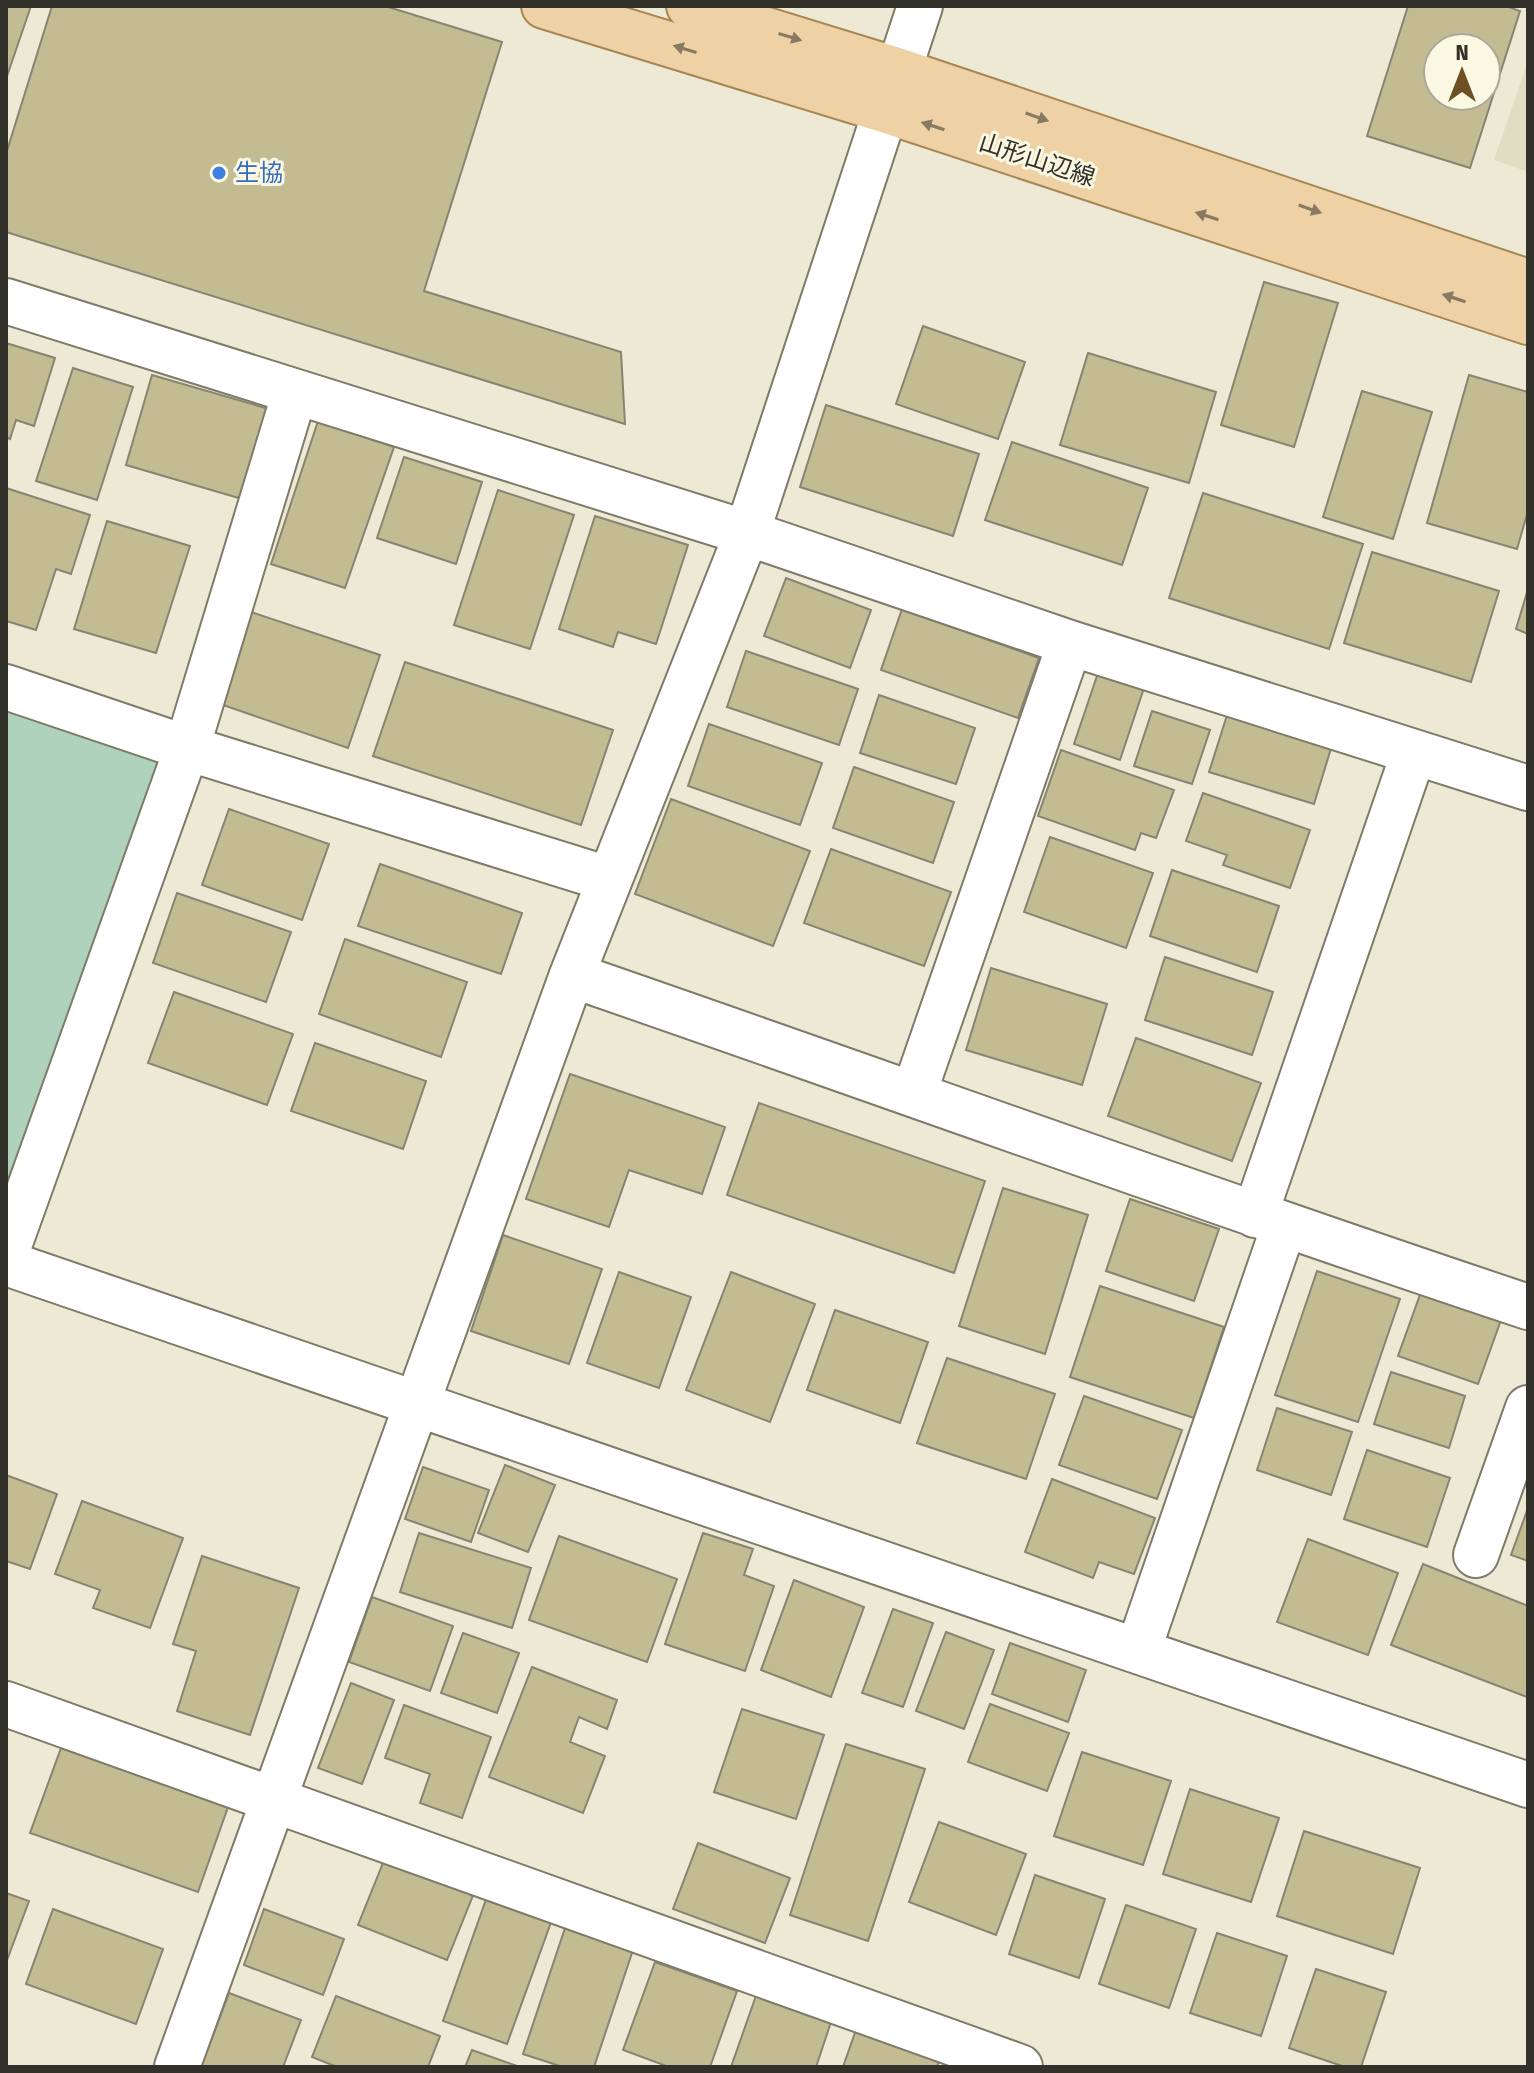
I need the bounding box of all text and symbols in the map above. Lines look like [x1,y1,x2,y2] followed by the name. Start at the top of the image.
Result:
[778,31,802,44] one-way arrow
[1422,32,1502,112] north arrow
[1455,39,1469,66] text: N
[673,42,697,55] one-way arrow
[1026,111,1050,123] one-way arrow
[921,120,945,132] one-way arrow
[976,128,1098,192] street label: 山形山辺線
[235,159,283,187] place label: 生協
[210,164,228,182] marker: 生協
[1299,203,1323,215] one-way arrow
[1195,210,1219,222] one-way arrow
[1442,291,1466,303] one-way arrow

